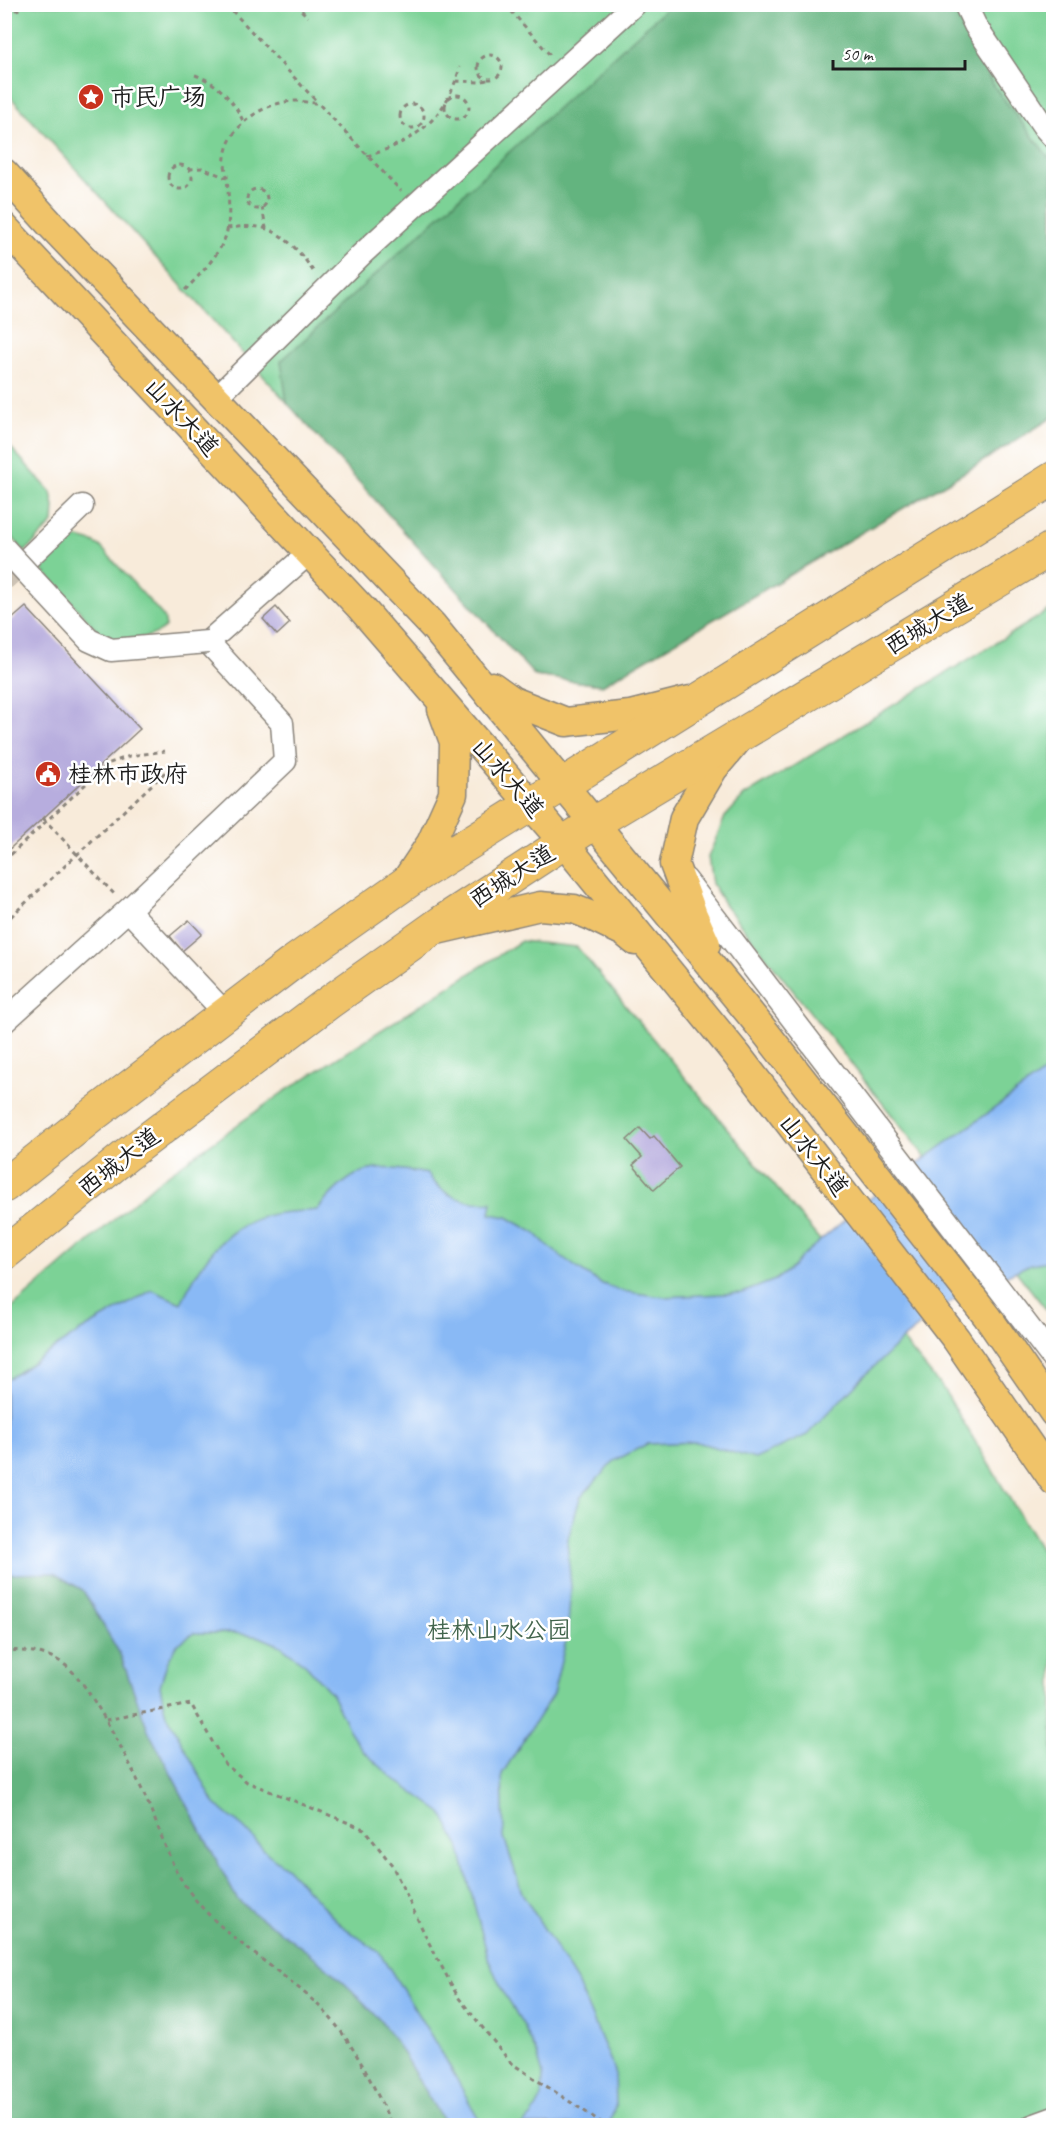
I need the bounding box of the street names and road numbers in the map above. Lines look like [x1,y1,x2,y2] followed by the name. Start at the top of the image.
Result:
[138,372,226,462] street label: 山水大道
[879,586,977,662] street label: 西城大道
[465,732,551,824] street label: 山水大道
[464,837,560,915] street label: 西城大道
[773,1108,855,1202] street label: 山水大道
[72,1121,166,1203] street label: 西城大道

